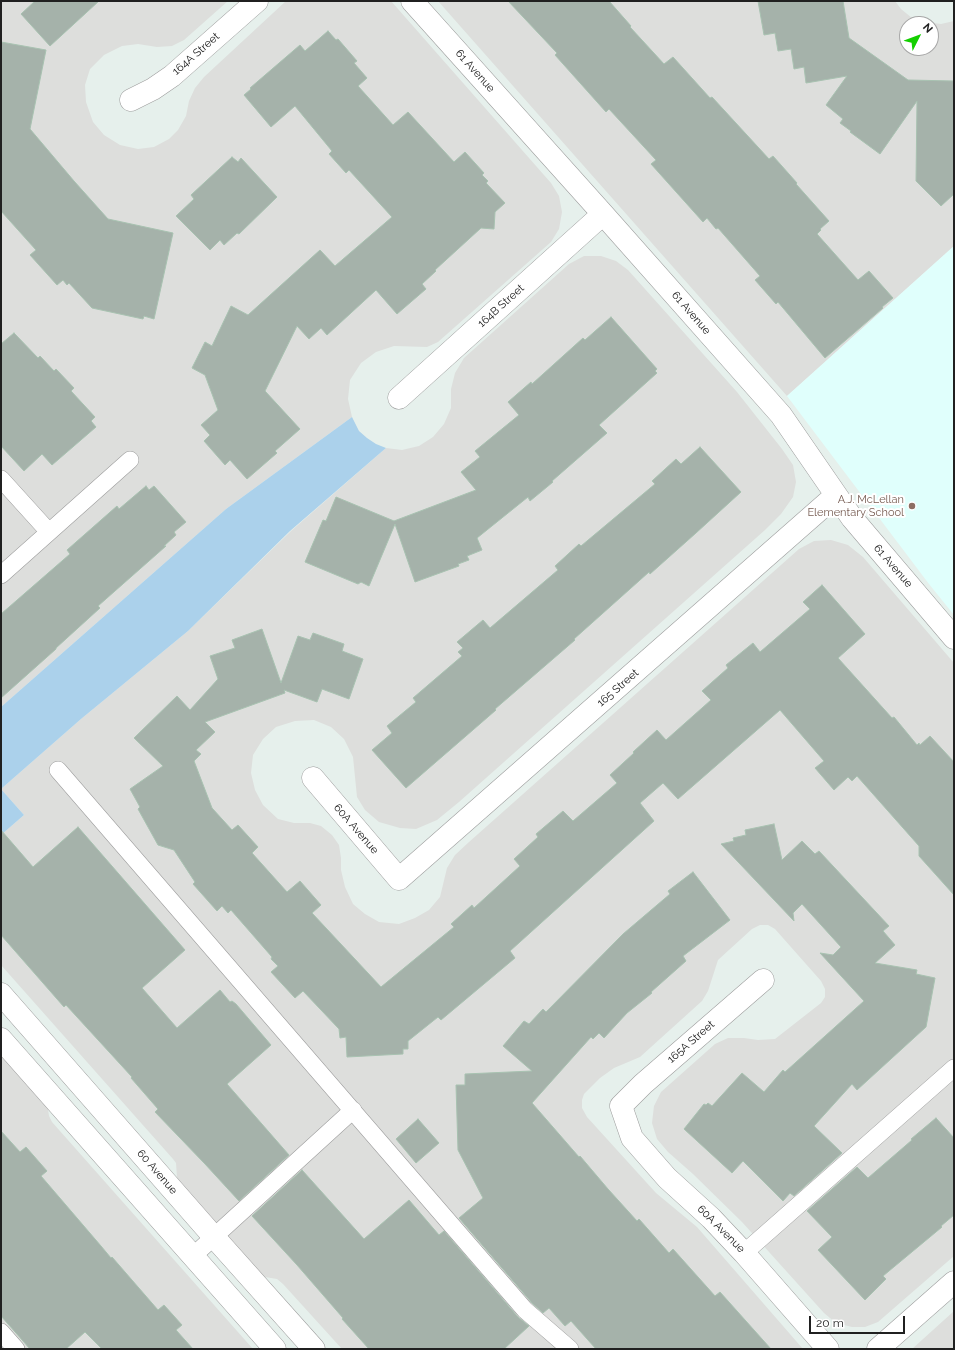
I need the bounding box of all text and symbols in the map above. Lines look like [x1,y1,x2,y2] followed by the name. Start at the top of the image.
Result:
[899,16,939,56] north arrow
[920,21,935,36] text: N
[170,30,222,78] street label: 164A Street
[452,47,498,95] street label: 61 Avenue
[475,282,527,330] street label: 164B Street
[669,289,713,337] street label: 61 Avenue
[807,493,904,519] place label: A.J. McLellan Elementary School
[907,501,917,511] marker: A.J. McLellan Elementary School
[871,542,915,590] street label: 61 Avenue
[595,666,641,710] street label: 165 Street
[331,801,381,857] street label: 60A Avenue
[665,1018,717,1066] street label: 165A Street
[134,1147,180,1197] street label: 60 Avenue
[694,1202,748,1256] street label: 60A Avenue
[811,1308,907,1334] scale bar
[816,1316,844,1330] text: 20 m

